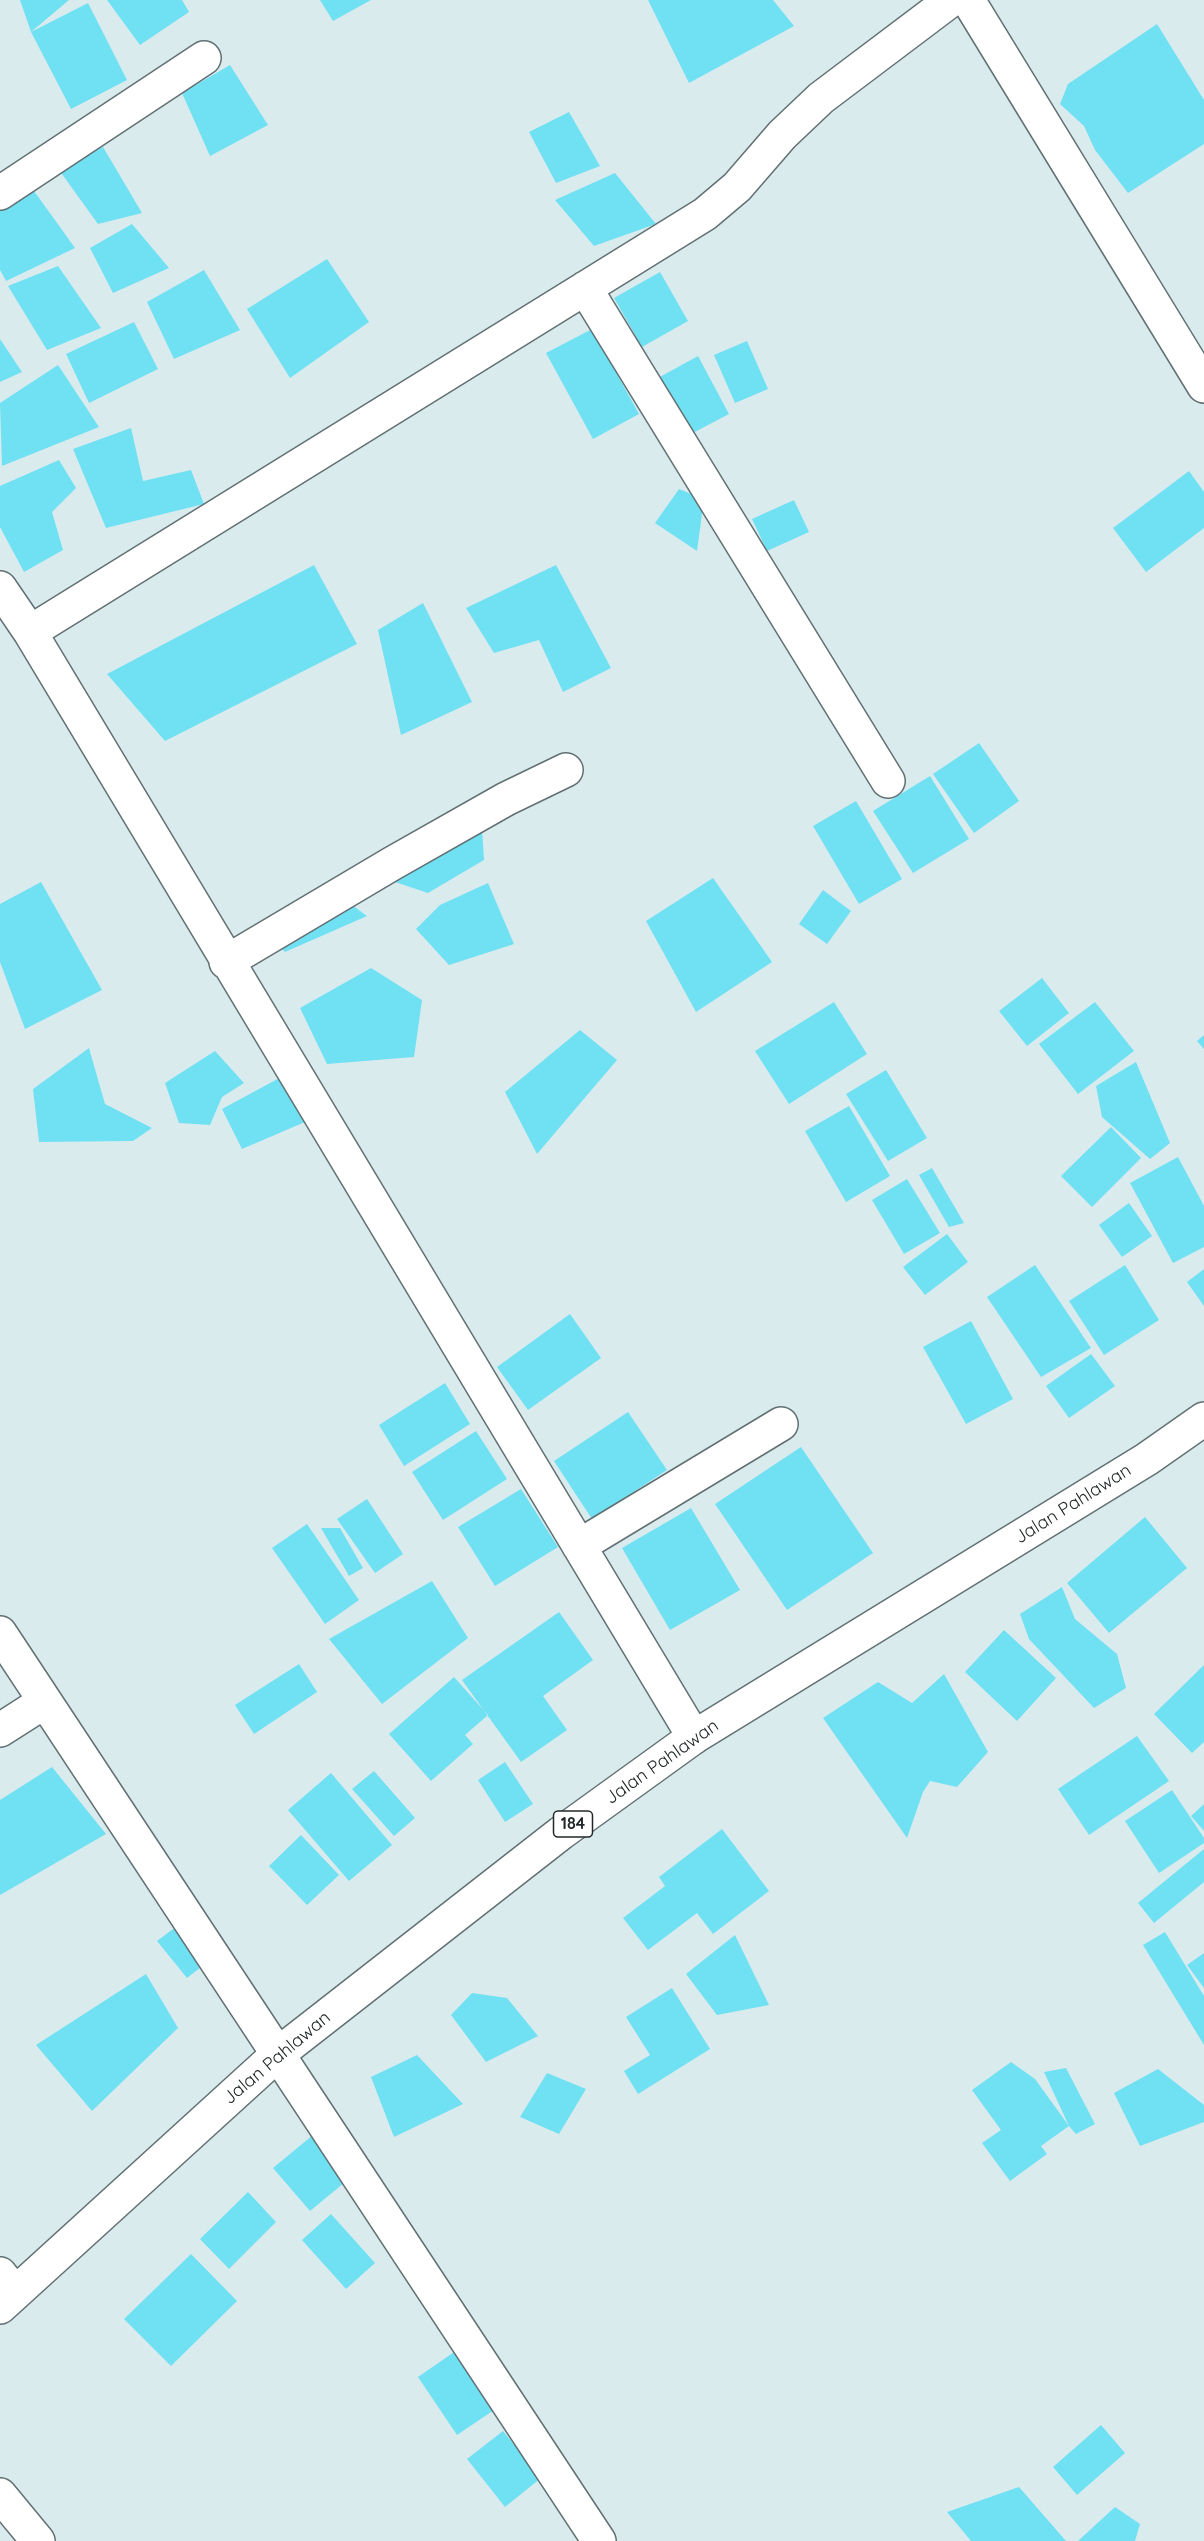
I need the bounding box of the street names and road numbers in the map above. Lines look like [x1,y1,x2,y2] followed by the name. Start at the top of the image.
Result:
[1011,1460,1135,1548] street label: Jalan Pahlawan
[601,1715,723,1809] street label: Jalan Pahlawan
[554,1811,592,1837] road number: 184
[219,2007,335,2109] street label: Jalan Pahlawan

